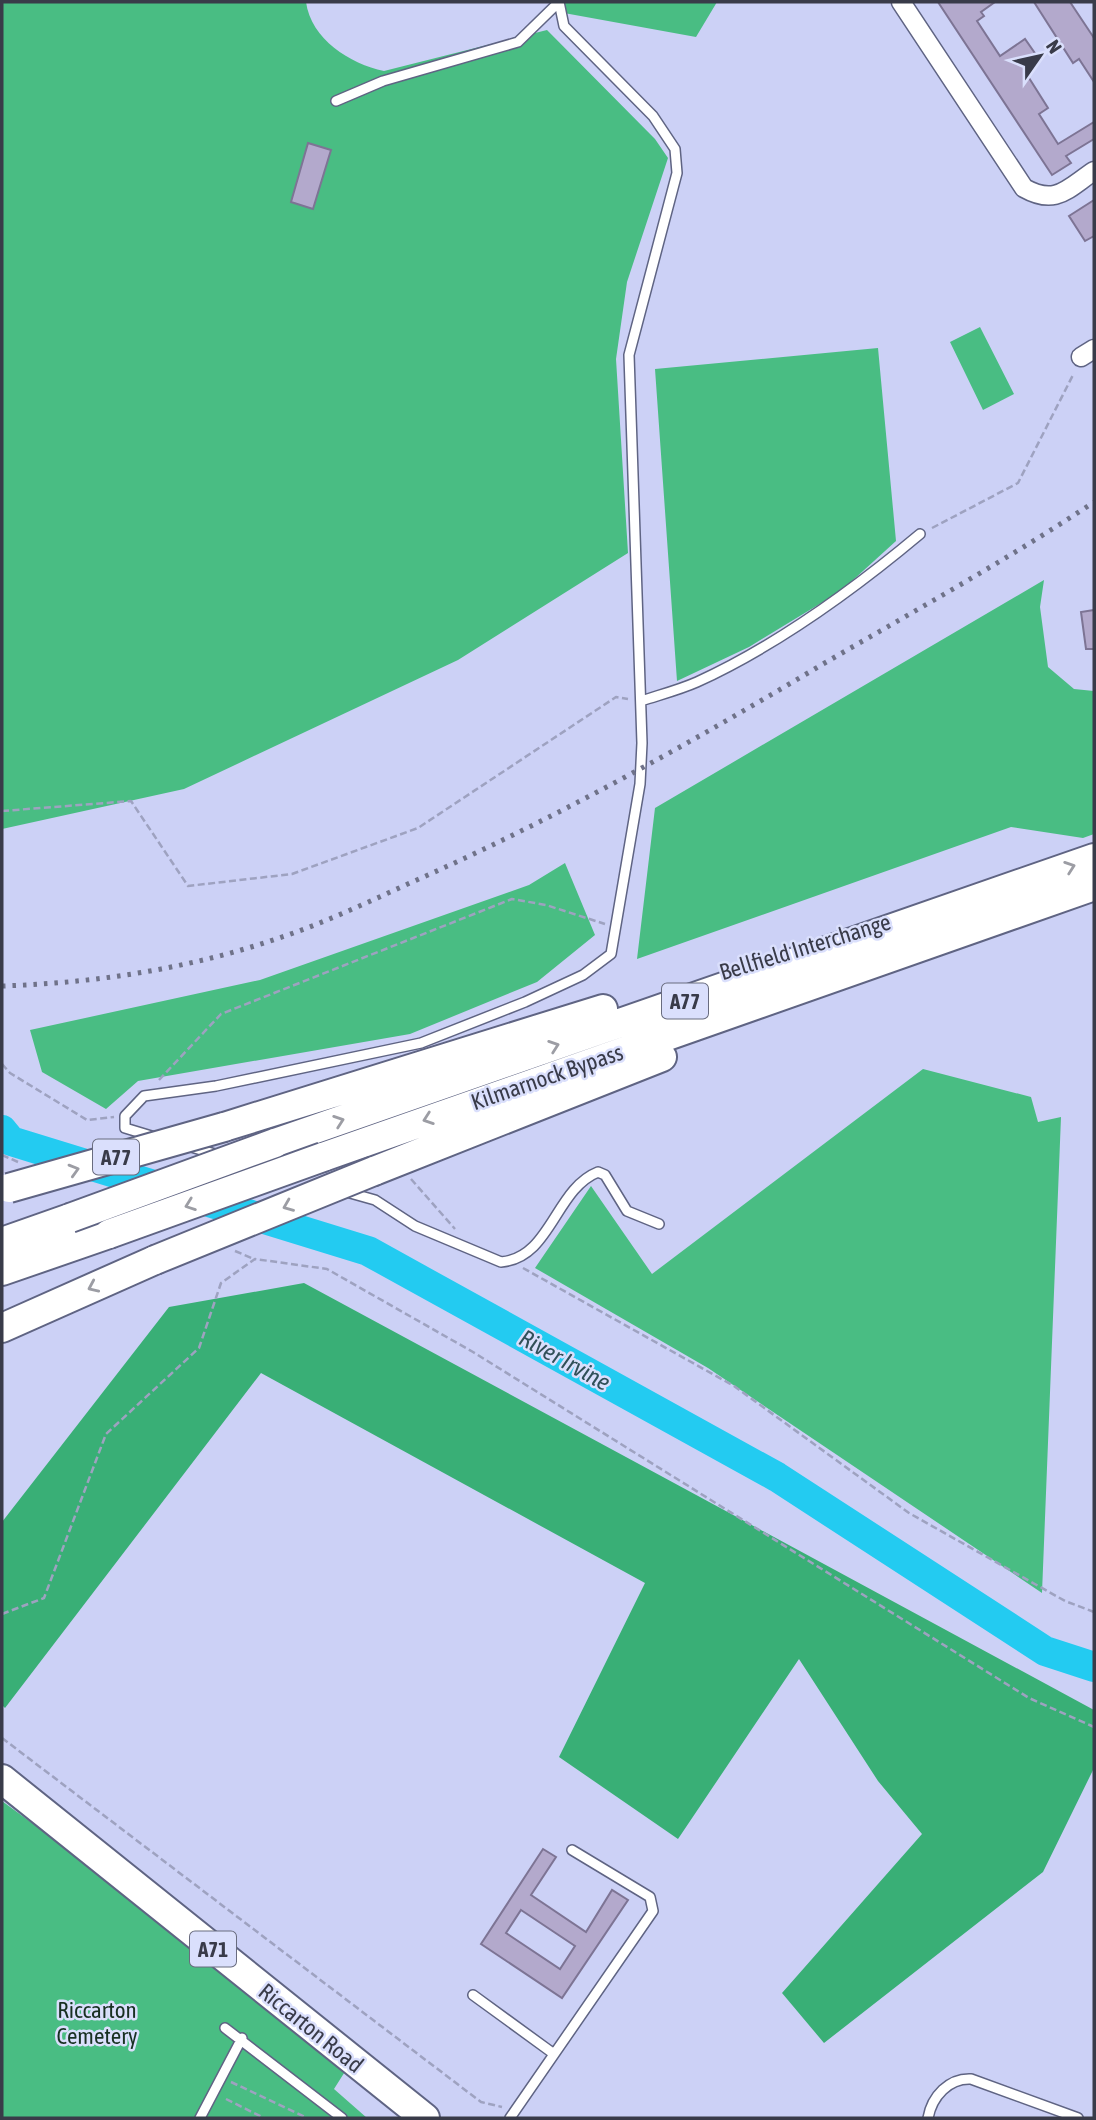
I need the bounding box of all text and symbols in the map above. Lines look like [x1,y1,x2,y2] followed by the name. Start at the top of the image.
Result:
[1005,21,1075,91] north arrow
[1042,36,1066,57] text: N
[1064,861,1076,875] one-way arrow
[716,909,894,985] street label: Bellfield Interchange
[662,984,708,1018] road number: A77
[468,1039,626,1115] street label: Kilmarnock Bypass
[548,1040,560,1054] one-way arrow
[423,1111,435,1125] one-way arrow
[333,1115,345,1129] one-way arrow
[93,1140,139,1174] road number: A77
[68,1163,80,1178] one-way arrow
[184,1197,196,1211] one-way arrow
[283,1198,296,1212] one-way arrow
[88,1279,100,1293] one-way arrow
[515,1324,615,1396] water label: River Irvine
[190,1932,236,1966] road number: A71
[254,1978,368,2078] street label: Riccarton Road
[57,1997,137,2049] park label: Riccarton Cemetery

